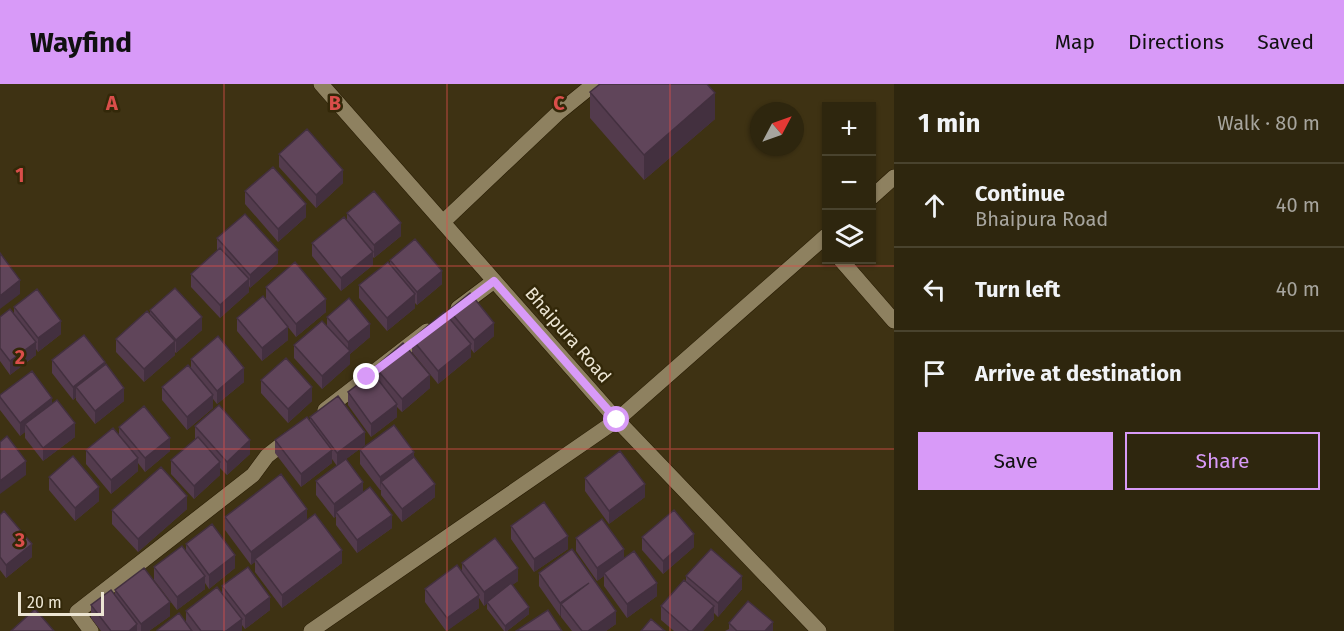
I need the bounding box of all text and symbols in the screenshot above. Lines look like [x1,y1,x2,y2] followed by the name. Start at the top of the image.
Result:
[30,26,132,59] text: Wayfind
[1055,29,1095,55] text: Map
[1128,29,1224,55] text: Directions
[1257,29,1314,55] text: Saved
[105,91,119,115] text: A
[329,91,341,115] text: B
[553,91,565,115] text: C
[750,102,804,156] north arrow
[822,102,876,264] map controls
[822,102,876,156] button: +
[918,108,981,139] text: 1 min
[1217,111,1320,135] text: Walk · 80 m
[822,156,876,210] button: −
[15,163,25,187] text: 1
[975,180,1065,207] text: Continue
[918,189,951,222] icon: ahead
[1276,193,1320,217] text: 40 m
[975,207,1108,231] text: Bhaipura Road
[822,210,876,264] button: layers
[918,273,951,306] icon: left
[975,276,1060,303] text: Turn left
[1276,277,1320,301] text: 40 m
[520,283,616,387] street label: Bhaipura Road
[15,345,25,369] text: 2
[918,357,951,390] icon: arrive
[975,360,1182,387] text: Arrive at destination
[353,363,379,389] route end
[603,406,629,432] route start
[918,432,1113,490] button: Save
[1125,432,1320,490] button: Share
[14,528,25,552] text: 3
[18,589,104,616] scale bar
[27,593,62,612] text: 20 m

